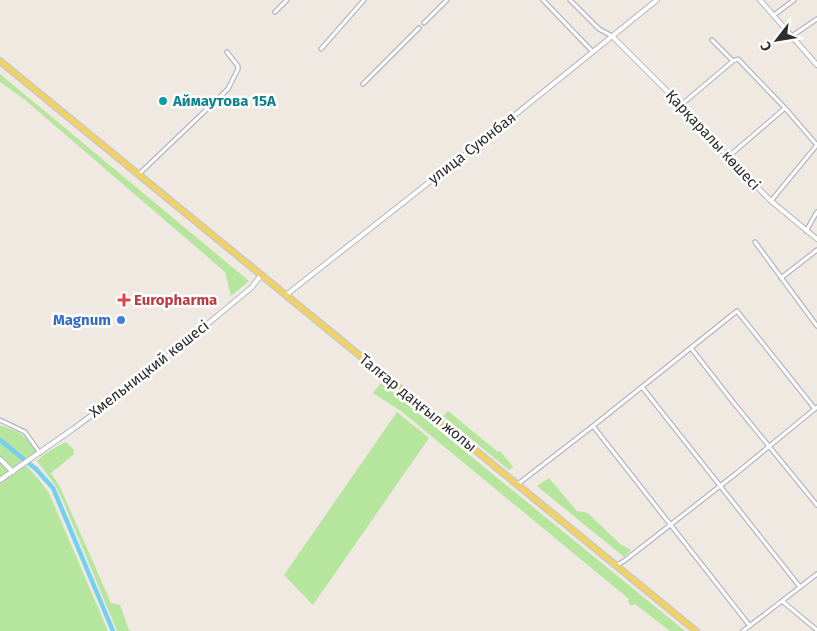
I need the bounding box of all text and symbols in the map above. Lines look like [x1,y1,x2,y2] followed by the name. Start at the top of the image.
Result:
[752,15,802,65] north arrow
[757,39,776,54] text: С
[662,86,764,194] street label: Қарқаралы көшесі
[172,92,277,110] place label: Аймаутова 15А
[157,95,169,107] marker: Аймаутова 15А
[425,108,519,188] street label: улица Суюнбая
[134,291,217,309] place label: Europharma
[118,294,130,306] marker: Europharma
[53,311,111,329] place label: Magnum
[115,314,127,326] marker: Magnum
[86,317,212,421] street label: Хмельницкий көшесі
[356,350,480,456] street label: Талғар даңғыл жолы

